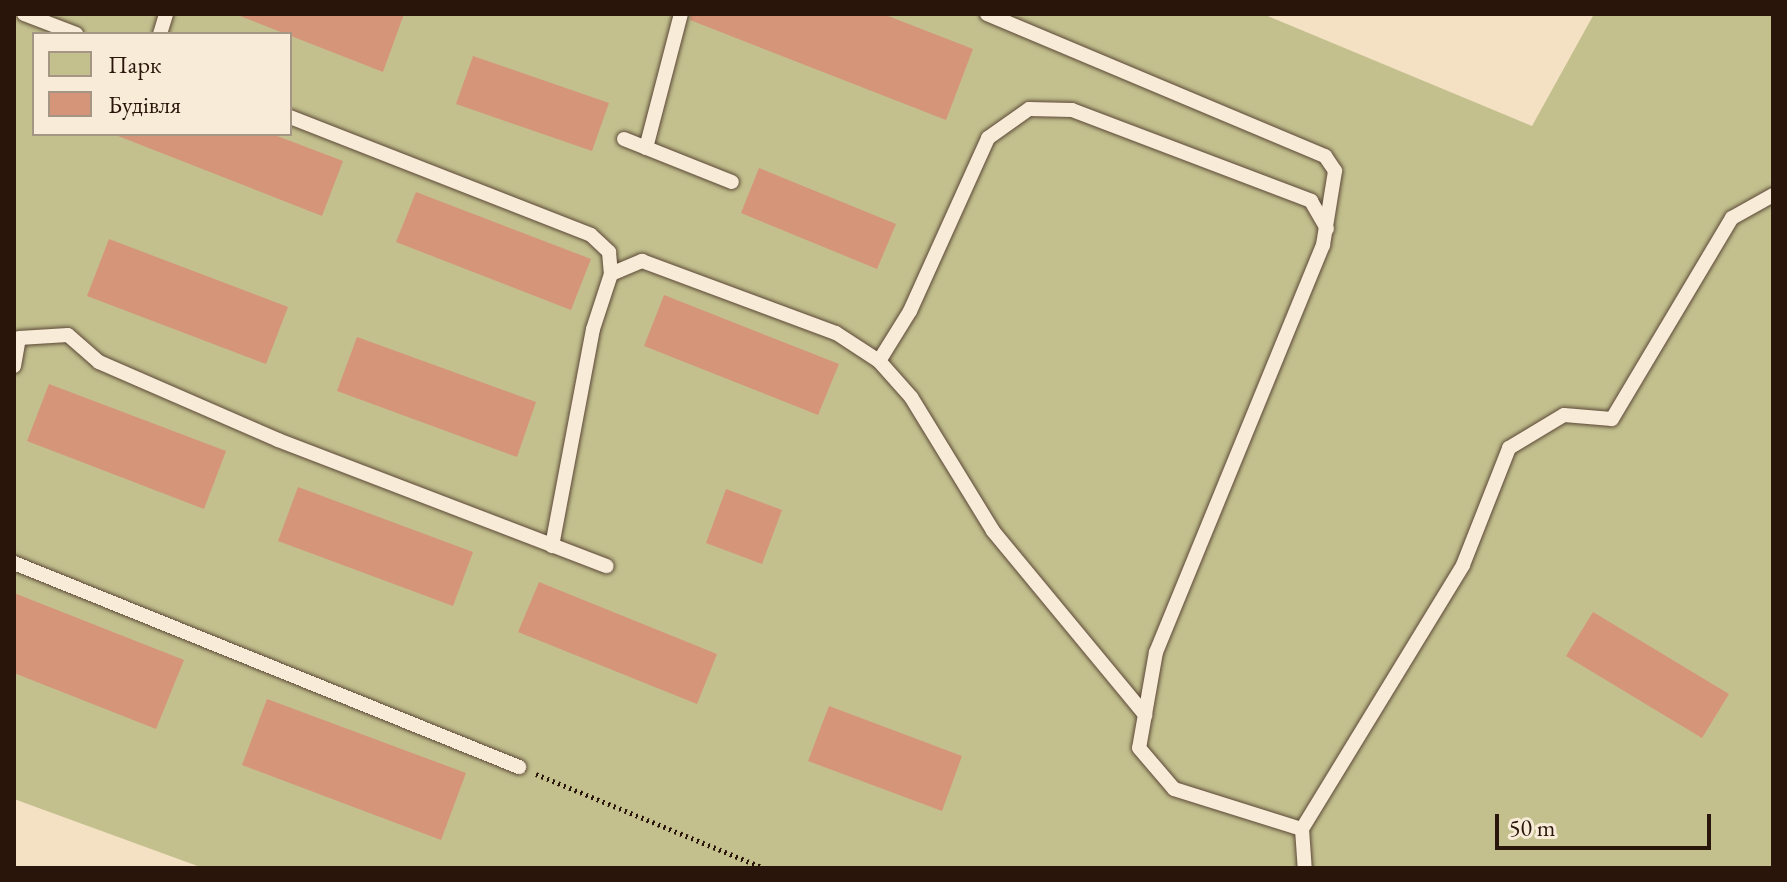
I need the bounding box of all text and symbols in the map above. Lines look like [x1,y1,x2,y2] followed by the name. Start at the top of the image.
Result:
[32,32,292,136] legend
[108,49,161,80] text: Парк
[108,89,181,120] text: Будівля
[1499,798,1715,848] scale bar
[1509,812,1556,843] text: 50 m

